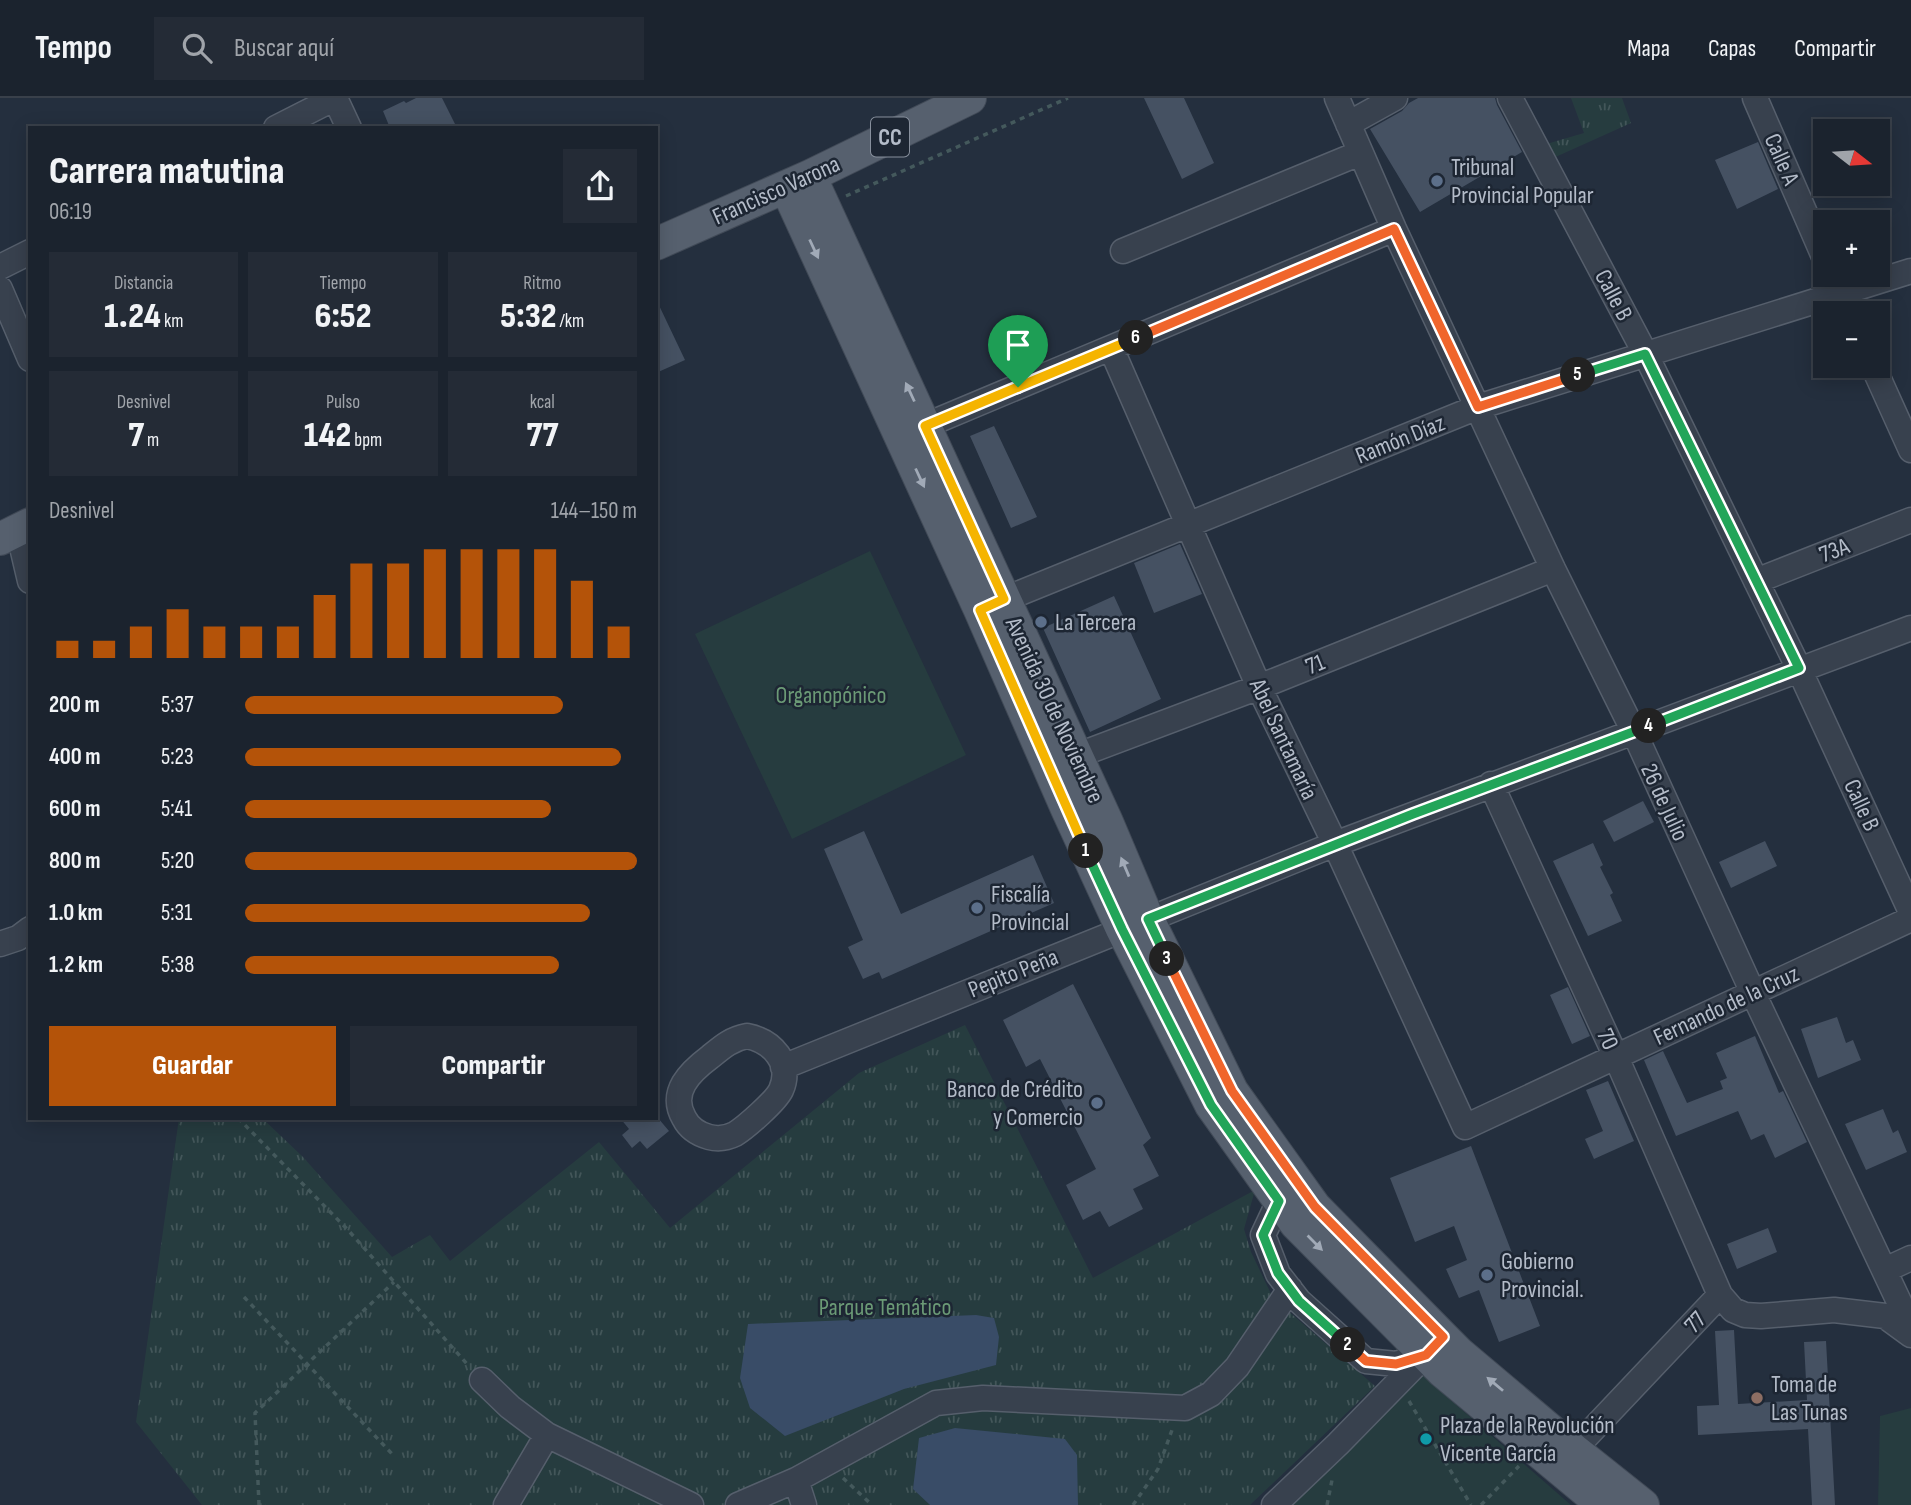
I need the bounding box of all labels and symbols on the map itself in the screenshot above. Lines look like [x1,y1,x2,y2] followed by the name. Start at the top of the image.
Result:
[871,118,909,156] road number: CC
[1813,119,1890,196] north arrow
[1757,129,1806,190] street label: Calle A
[708,149,844,231] street label: Francisco Varona
[1451,153,1594,210] place label: Tribunal Provincial Popular
[1429,173,1445,189] marker: Tribunal Provincial Popular
[809,239,820,259] one-way arrow
[1588,265,1639,326] street label: Calle B
[988,315,1048,387] pin
[1118,320,1154,356] pin: 6
[1560,358,1596,392] pin: 5
[904,382,915,402] one-way arrow
[1351,408,1449,470] street label: Ramón Díaz
[914,468,926,488] one-way arrow
[1815,531,1854,569] street label: 73A
[1055,608,1136,637] place label: La Tercera
[998,612,1110,808] street label: Avenida 30 de Noviembre
[1033,614,1049,630] marker: La Tercera
[1301,647,1330,681] street label: 71
[1242,673,1324,804] street label: Abel Santamaría
[776,681,886,710] park label: Organopónico
[1632,708,1666,744] pin: 4
[1634,759,1695,846] street label: 26 de Julio
[1837,775,1886,836] street label: Calle B
[1068,834,1104,868] pin: 1
[1120,856,1131,877] one-way arrow
[991,880,1069,937] place label: Fiscalía Provincial
[969,900,985,916] marker: Fiscalía Provincial
[964,942,1062,1005] street label: Pepito Peña
[1150,942,1184,976] pin: 3
[1649,959,1804,1052] street label: Fernando de la Cruz
[1590,1024,1625,1055] street label: 70
[947,1075,1083,1132] place label: Banco de Crédito y Comercio
[1089,1095,1105,1111] marker: Banco de Crédito y Comercio
[1306,1234,1322,1251] one-way arrow
[1501,1247,1584,1304] place label: Gobierno Provincial.
[1479,1267,1495,1283] marker: Gobierno Provincial.
[819,1293,951,1322] park label: Parque Temático
[1678,1305,1713,1339] street label: 77
[1330,1328,1366,1362] pin: 2
[1771,1370,1848,1427] place label: Toma de Las Tunas
[1487,1377,1504,1392] one-way arrow
[1749,1390,1765,1406] marker: Toma de Las Tunas
[1440,1411,1615,1468] place label: Plaza de la Revolución Vicente García
[1418,1431,1434,1447] marker: Plaza de la Revolución Vicente García

